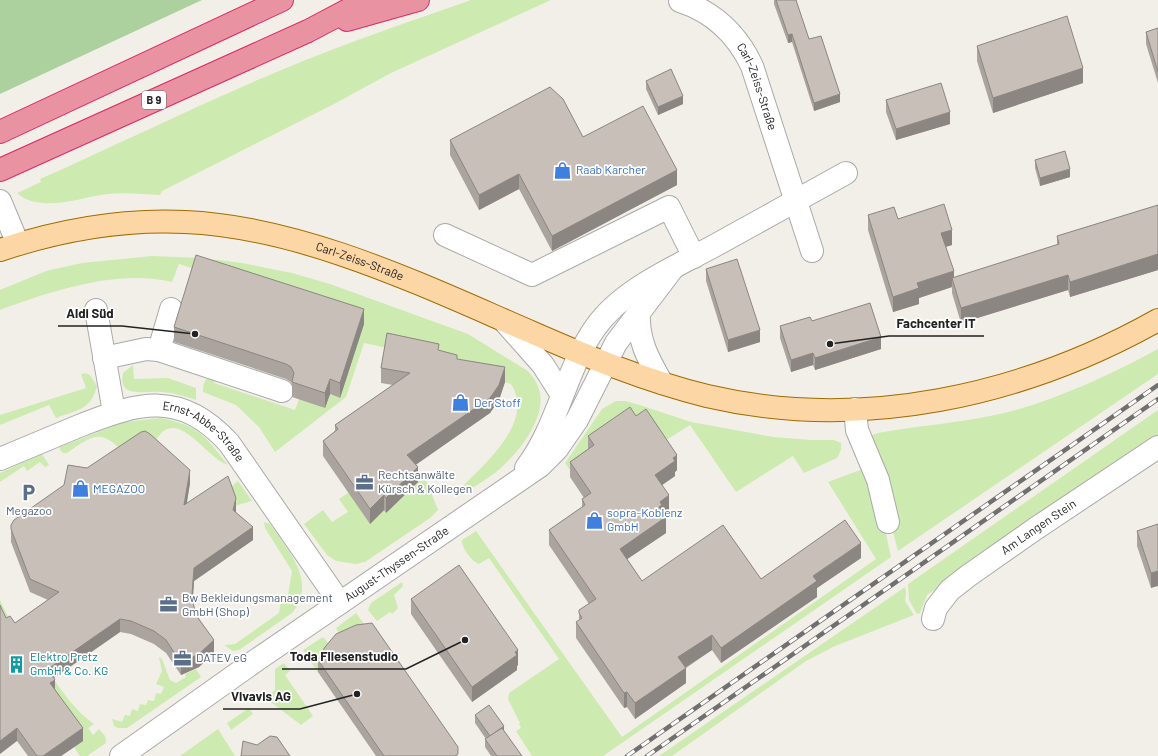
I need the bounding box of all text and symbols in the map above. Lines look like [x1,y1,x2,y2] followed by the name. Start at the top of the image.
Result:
[734,40,780,132] street label: Carl-Zeiss-Straße
[142,91,166,109] road number: B 9
[553,160,573,180] shop icon: Raab Karcher
[576,162,646,176] place label: Raab Karcher
[314,239,406,283] street label: Carl-Zeiss-Straße
[58,301,122,326] callout: Aldi Süd
[66,305,114,321] text: Aldi Süd
[889,311,984,336] callout: Fachcenter IT
[896,315,976,331] text: Fachcenter IT
[451,393,471,413] shop icon: Der Stoff
[474,395,521,409] place label: Der Stoff
[162,398,248,464] street label: Ernst-Abbe-Straße
[378,467,472,495] place label: Rechtsanwälte Kürsch & Kollegen
[355,472,375,492] office icon: Rechtsanwälte Kürsch & Kollegen
[70,479,90,499] shop icon: MEGAZOO
[93,481,145,495] place label: MEGAZOO
[19,482,39,502] parking icon: Megazoo
[998,496,1078,557] street label: Am Langen Stein
[6,503,52,517] place label: Megazoo
[607,505,682,533] place label: sopra-Koblenz GmbH
[584,510,604,530] shop icon: sopra-Koblenz GmbH
[342,523,451,604] street label: August-Thyssen-Straße
[182,590,333,618] place label: Bw Bekleidungsmanagement GmbH (Shop)
[159,595,179,615] office icon: Bw Bekleidungsmanagement GmbH (Shop)
[282,644,406,669] callout: Toda Fliesenstudio
[173,648,193,668] office icon: DATEV eG
[290,648,398,664] text: Toda Fliesenstudio
[30,649,108,677] place label: Elektro Pretz GmbH & Co. KG
[196,650,247,664] place label: DATEV eG
[7,654,27,674] building icon: Elektro Pretz GmbH & Co. KG
[223,684,300,709] callout: Vivavis AG
[231,688,291,704] text: Vivavis AG

